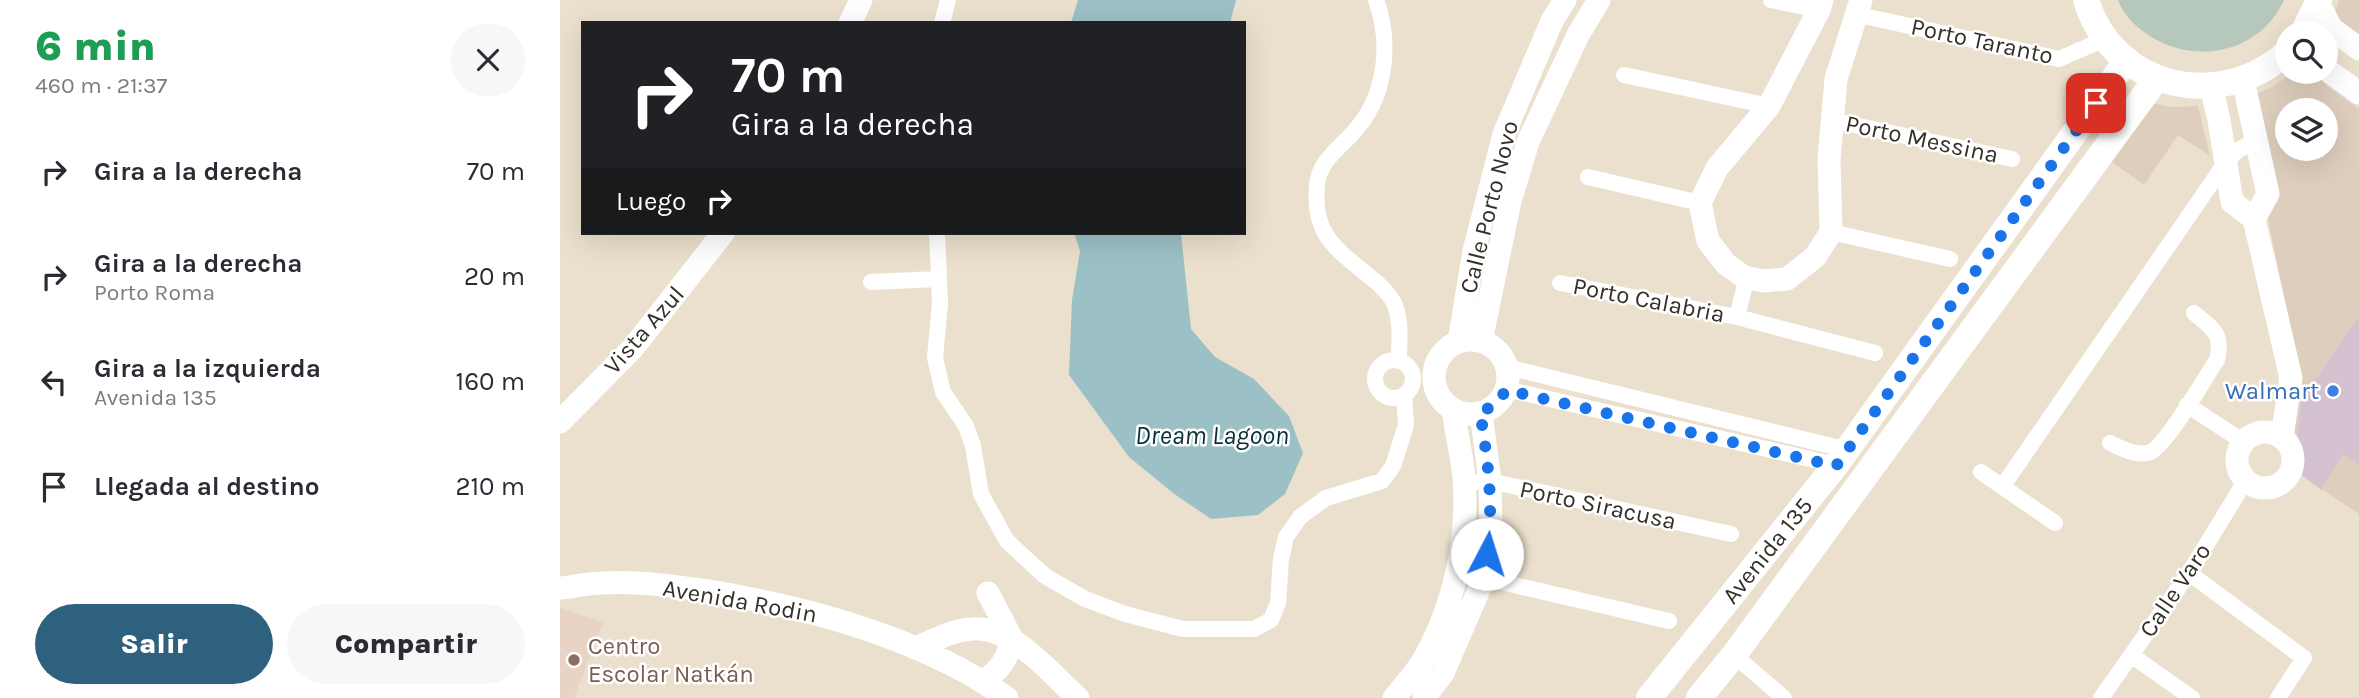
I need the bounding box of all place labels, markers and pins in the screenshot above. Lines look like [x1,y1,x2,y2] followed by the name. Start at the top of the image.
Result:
[2066,73,2126,133] pin
[2225,377,2319,405] place label: Walmart
[2325,383,2341,399] marker: Walmart
[588,632,754,688] place label: Centro Escolar Natkán
[566,652,582,668] marker: Centro Escolar Natkán

